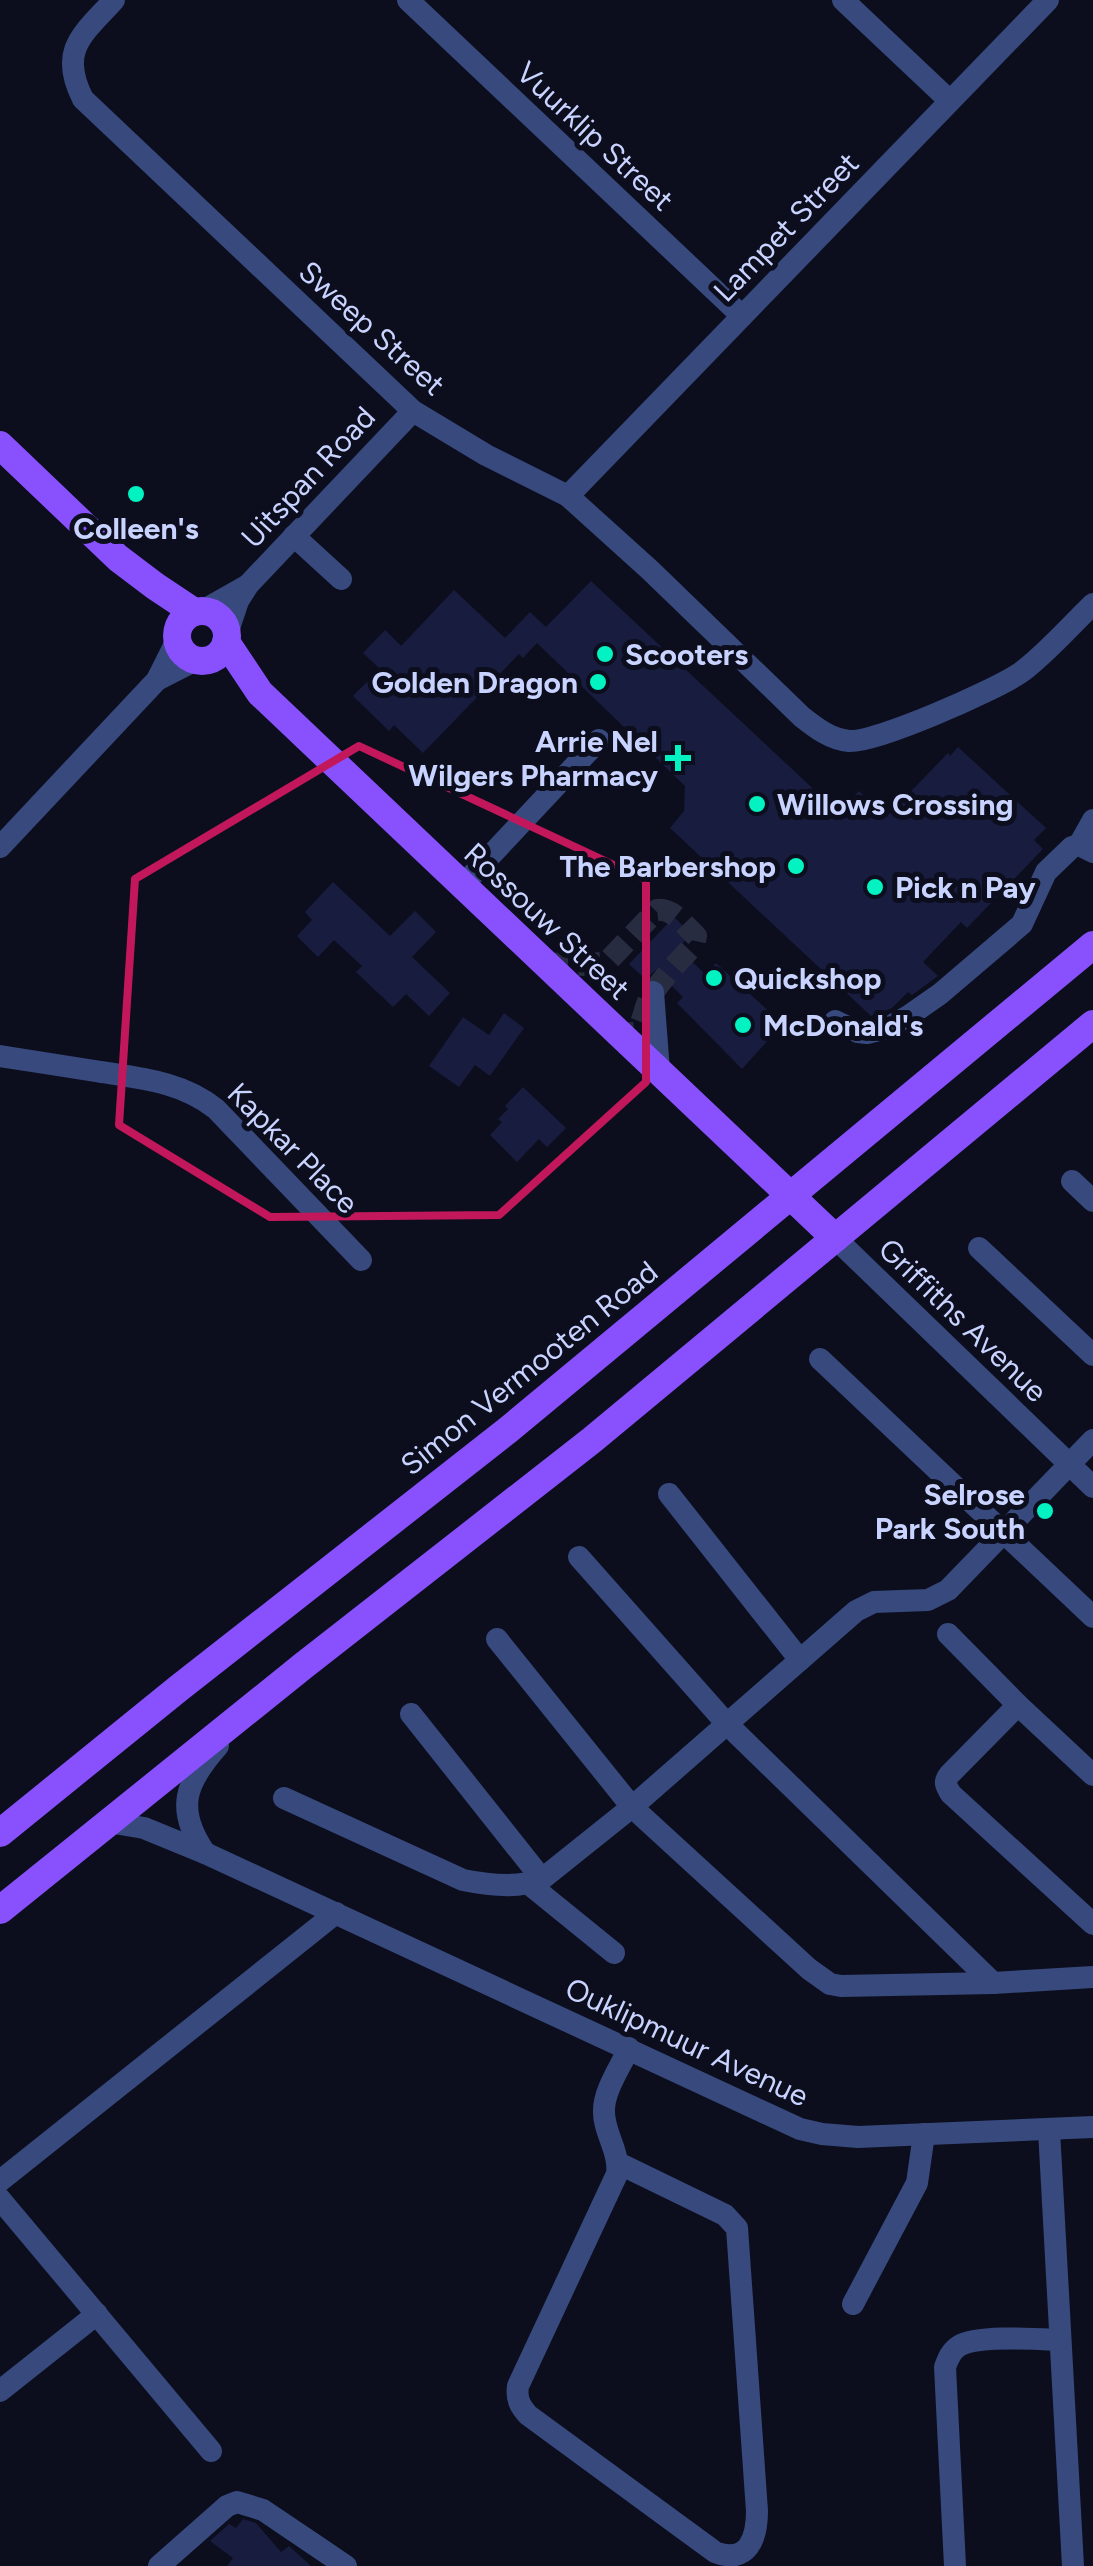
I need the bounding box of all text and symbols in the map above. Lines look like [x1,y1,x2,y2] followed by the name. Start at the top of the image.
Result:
[509,54,681,218] street label: Vuurklip Street
[706,145,866,309] street label: Lampet Street
[291,253,453,403] street label: Sweep Street
[233,399,383,555] street label: Uitspan Road
[125,483,147,505] marker: Colleen's
[73,510,199,547] place label: Colleen's
[625,636,748,673] place label: Scooters
[594,643,616,665] marker: Scooters
[371,664,578,701] place label: Golden Dragon
[587,671,609,693] marker: Golden Dragon
[408,723,659,794] place label: Arrie Nel Wilgers Pharmacy
[667,747,689,769] marker: Arrie Nel Wilgers Pharmacy
[777,786,1014,823] place label: Willows Crossing
[746,793,768,815] marker: Willows Crossing
[456,835,638,1007] street label: Rossouw Street
[559,848,776,885] place label: The Barbershop
[785,855,807,877] marker: The Barbershop
[895,869,1036,906] place label: Pick n Pay
[864,876,886,898] marker: Pick n Pay
[734,960,882,997] place label: Quickshop
[703,967,725,989] marker: Quickshop
[763,1007,923,1044] place label: McDonald's
[732,1014,754,1036] marker: McDonald's
[220,1075,366,1221] street label: Kapkar Place
[871,1230,1055,1410] street label: Griffiths Avenue
[393,1253,665,1483] street label: Simon Vermooten Road
[875,1476,1025,1547] place label: Selrose Park South
[1034,1500,1056,1522] marker: Selrose Park South
[560,1969,814,2115] street label: Ouklipmuur Avenue

